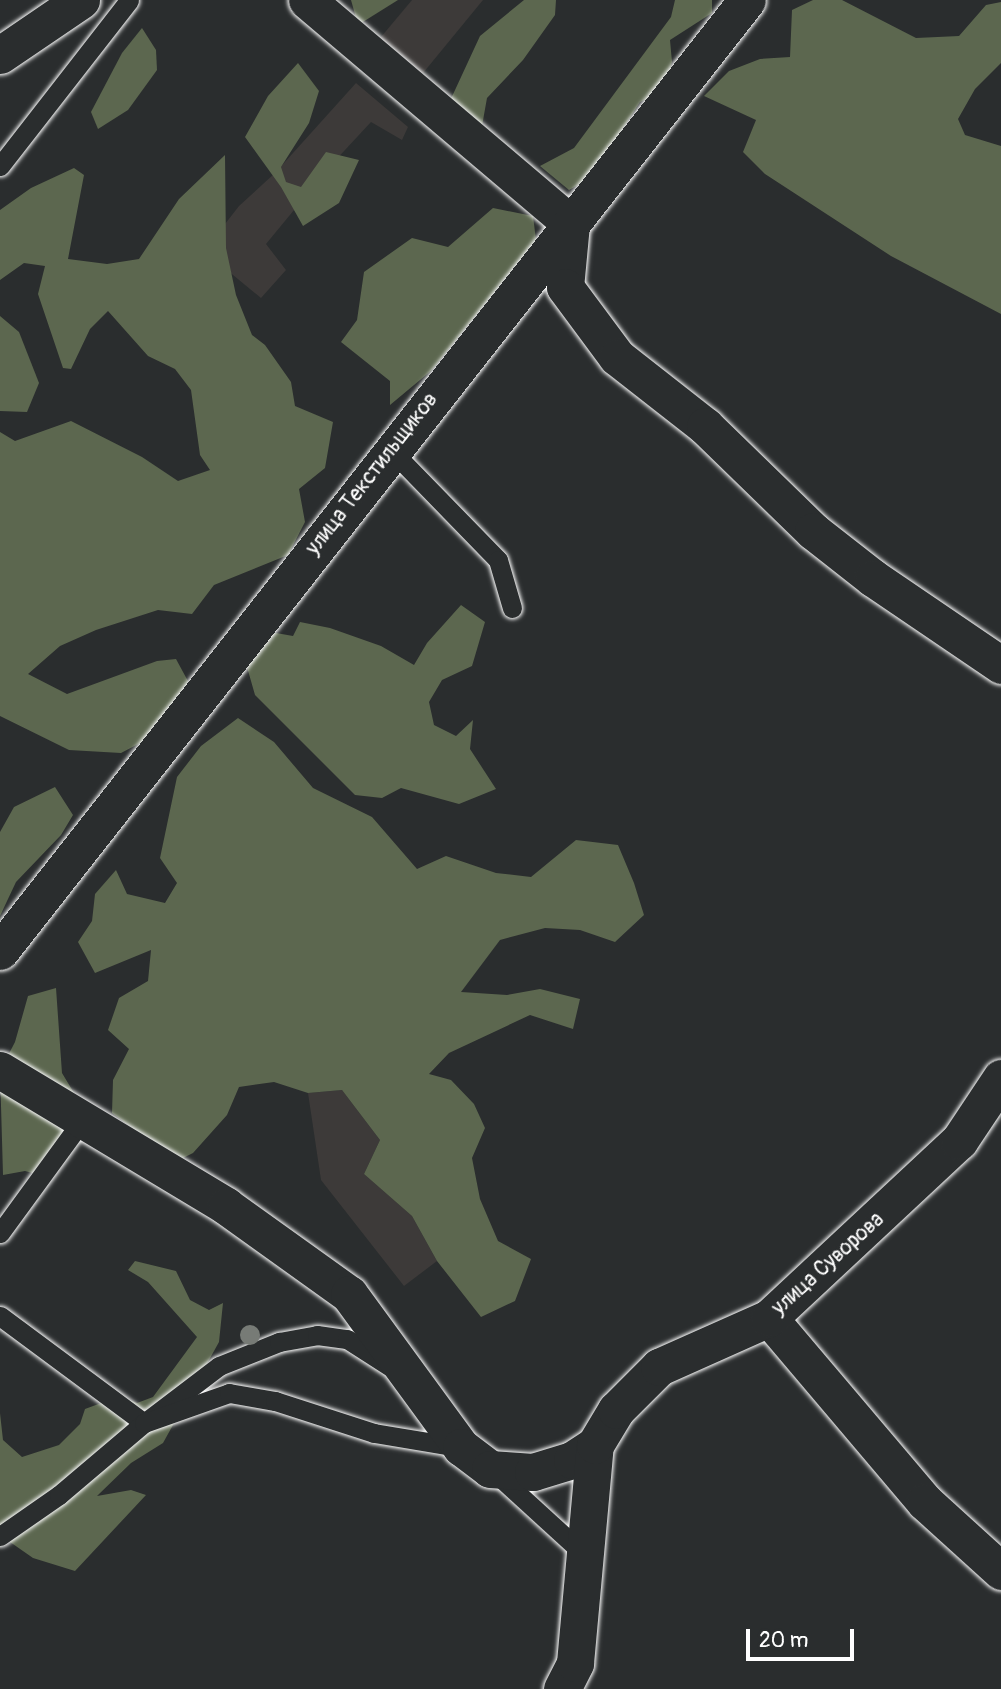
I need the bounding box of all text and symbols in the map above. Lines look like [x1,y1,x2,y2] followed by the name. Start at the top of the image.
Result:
[301,388,443,560] street label: улица Текстильщиков
[767,1207,889,1321] street label: улица Суворова
[749,1616,858,1660] scale bar
[759,1627,808,1654] text: 20 m

